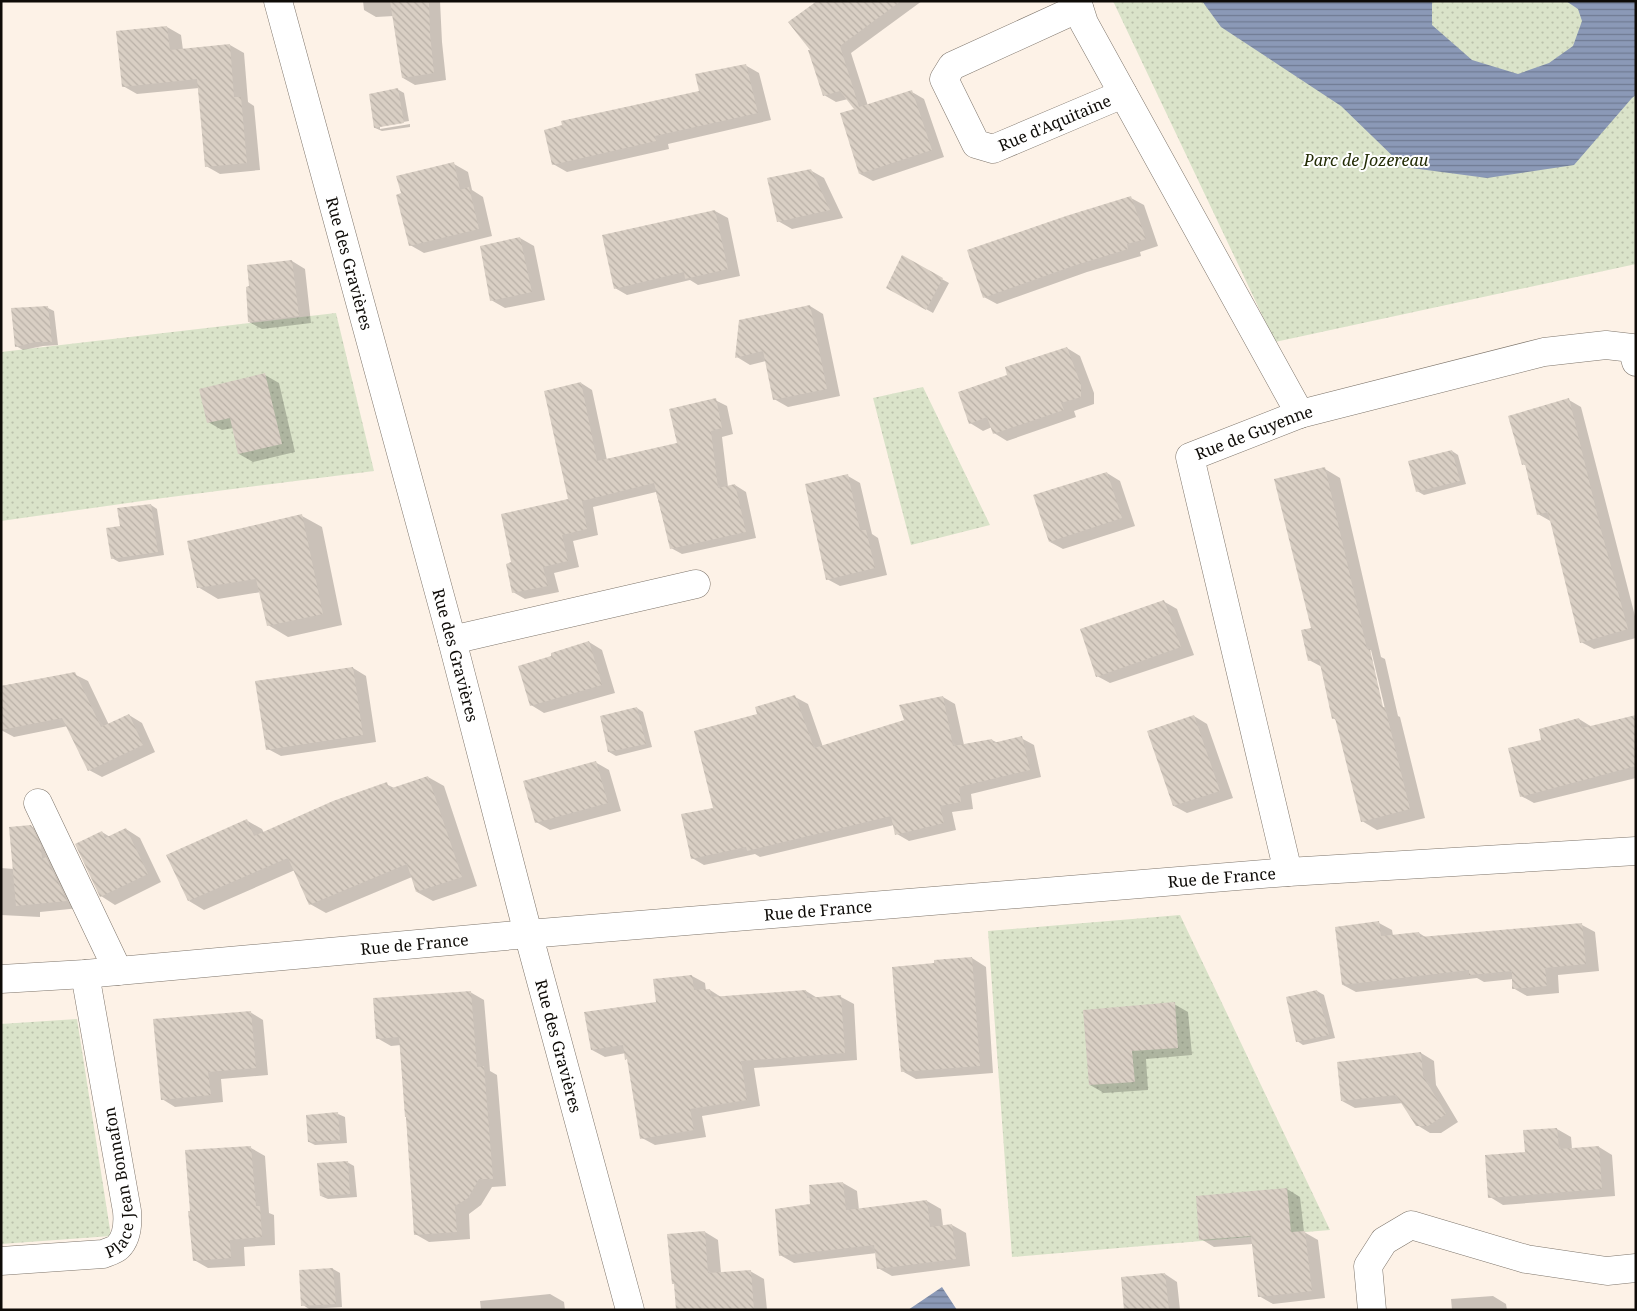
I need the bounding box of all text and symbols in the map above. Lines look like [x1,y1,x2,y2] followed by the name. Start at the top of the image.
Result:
[995,89,1114,156] street label: Rue d'Aquitaine
[1303,149,1429,171] park label: Parc de Jozereau
[321,194,378,332] street label: Rue des Gravières
[1192,400,1315,465] street label: Rue de Guyenne
[428,586,484,724] street label: Rue des Gravières
[1167,862,1277,893] street label: Rue de France
[763,895,873,926] street label: Rue de France
[360,928,469,960] street label: Rue de France
[530,977,587,1115] street label: Rue des Gravières
[98,1105,138,1263] street label: Place Jean Bonnafon

